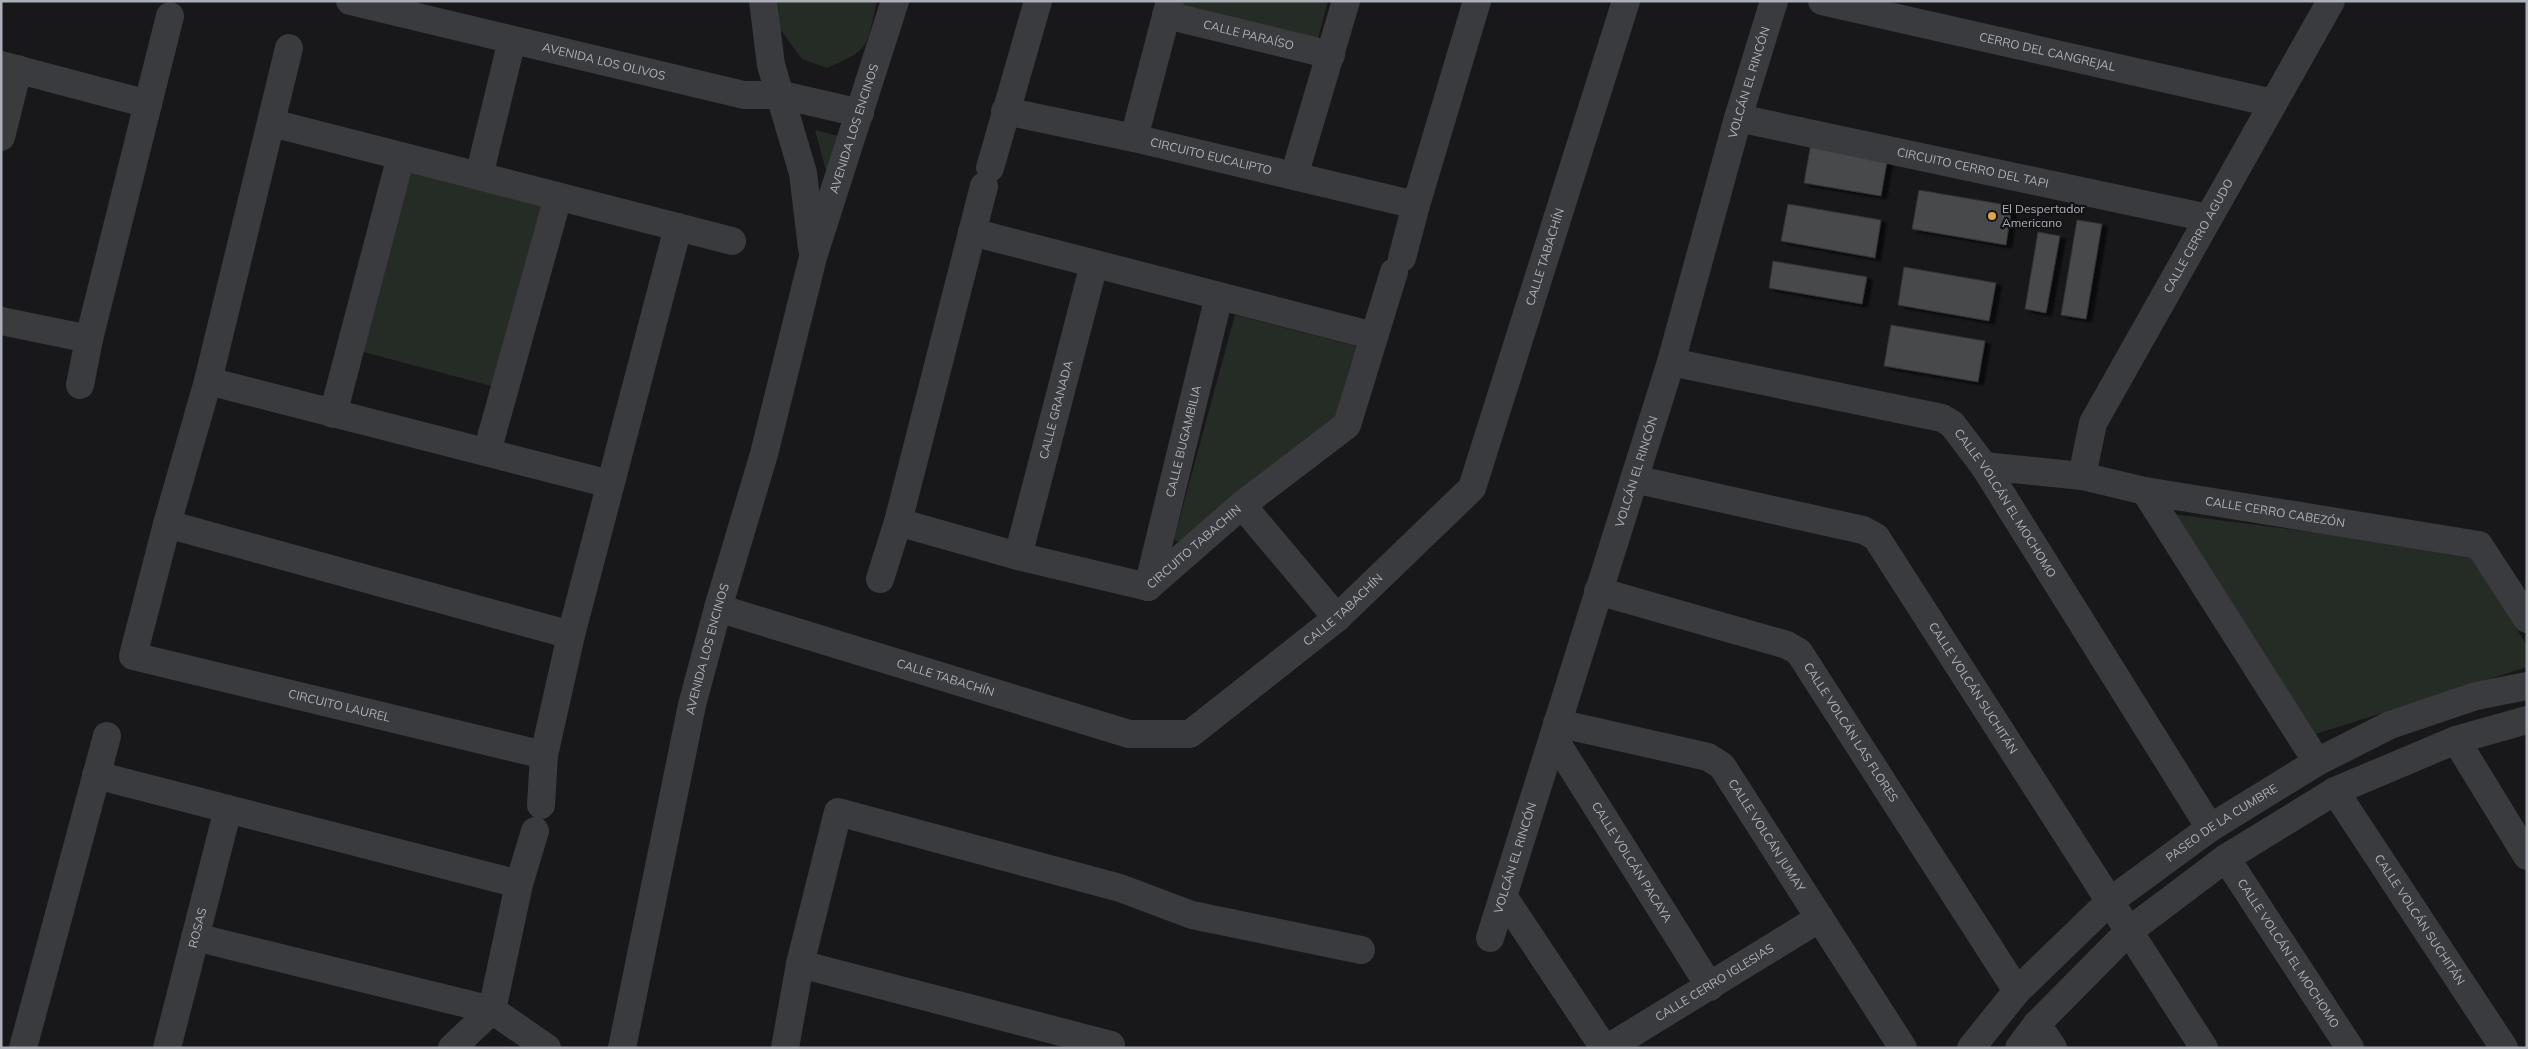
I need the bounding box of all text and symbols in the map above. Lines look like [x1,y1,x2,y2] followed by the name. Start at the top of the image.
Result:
[1202,16,1296,53] street label: CALLE PARAÍSO
[1725,25,1773,140] street label: VOLCÁN EL RINCÓN
[1978,29,2117,74] street label: CERRO DEL CANGREJAL
[541,39,667,83] street label: AVENIDA LOS OLIVOS
[826,62,881,195] street label: AVENIDA LOS ENCINOS
[1149,134,1274,178] street label: CIRCUITO EUCALIPTO
[1896,144,2050,191] street label: CIRCUITO CERRO DEL TAPI
[2160,176,2236,295] street label: CALLE CERRO AGUDO
[2002,201,2085,230] place label: El Despertador Americano
[1522,206,1567,307] street label: CALLE TABACHÍN
[1986,210,1998,222] marker: El Despertador Americano
[1036,359,1076,461] street label: CALLE GRANADA
[1162,383,1204,499] street label: CALLE BUGAMBILIA
[1612,414,1661,529] street label: VOLCÁN EL RINCÓN
[1951,426,2060,580] street label: CALLE VOLCÁN EL MOCHOMO
[2204,493,2346,530] street label: CALLE CERRO CABEZÓN
[1143,501,1244,592] street label: CIRCUITO TABACHIN
[1300,570,1386,649] street label: CALLE TABACHÍN
[682,581,732,716] street label: AVENIDA LOS ENCINOS
[1926,619,2021,757] street label: CALLE VOLCÁN SUCHITÁN
[895,655,996,699] street label: CALLE TABACHÍN
[1801,659,1902,805] street label: CALLE VOLCÁN LAS FLORES
[287,686,392,725] street label: CIRCUITO LAUREL
[1725,776,1809,895] street label: CALLE VOLCÁN JUMAY
[2163,780,2280,865] street label: PASEO DE LA CUMBRE
[1589,799,1676,925] street label: CALLE VOLCÁN PACAYA
[1490,800,1539,915] street label: VOLCÁN EL RINCÓN
[2372,851,2468,988] street label: CALLE VOLCÁN SUCHITÁN
[2235,876,2343,1031] street label: CALLE VOLCÁN EL MOCHOMO
[185,906,210,950] street label: ROSAS
[1652,940,1776,1024] street label: CALLE CERRO IGLESIAS

